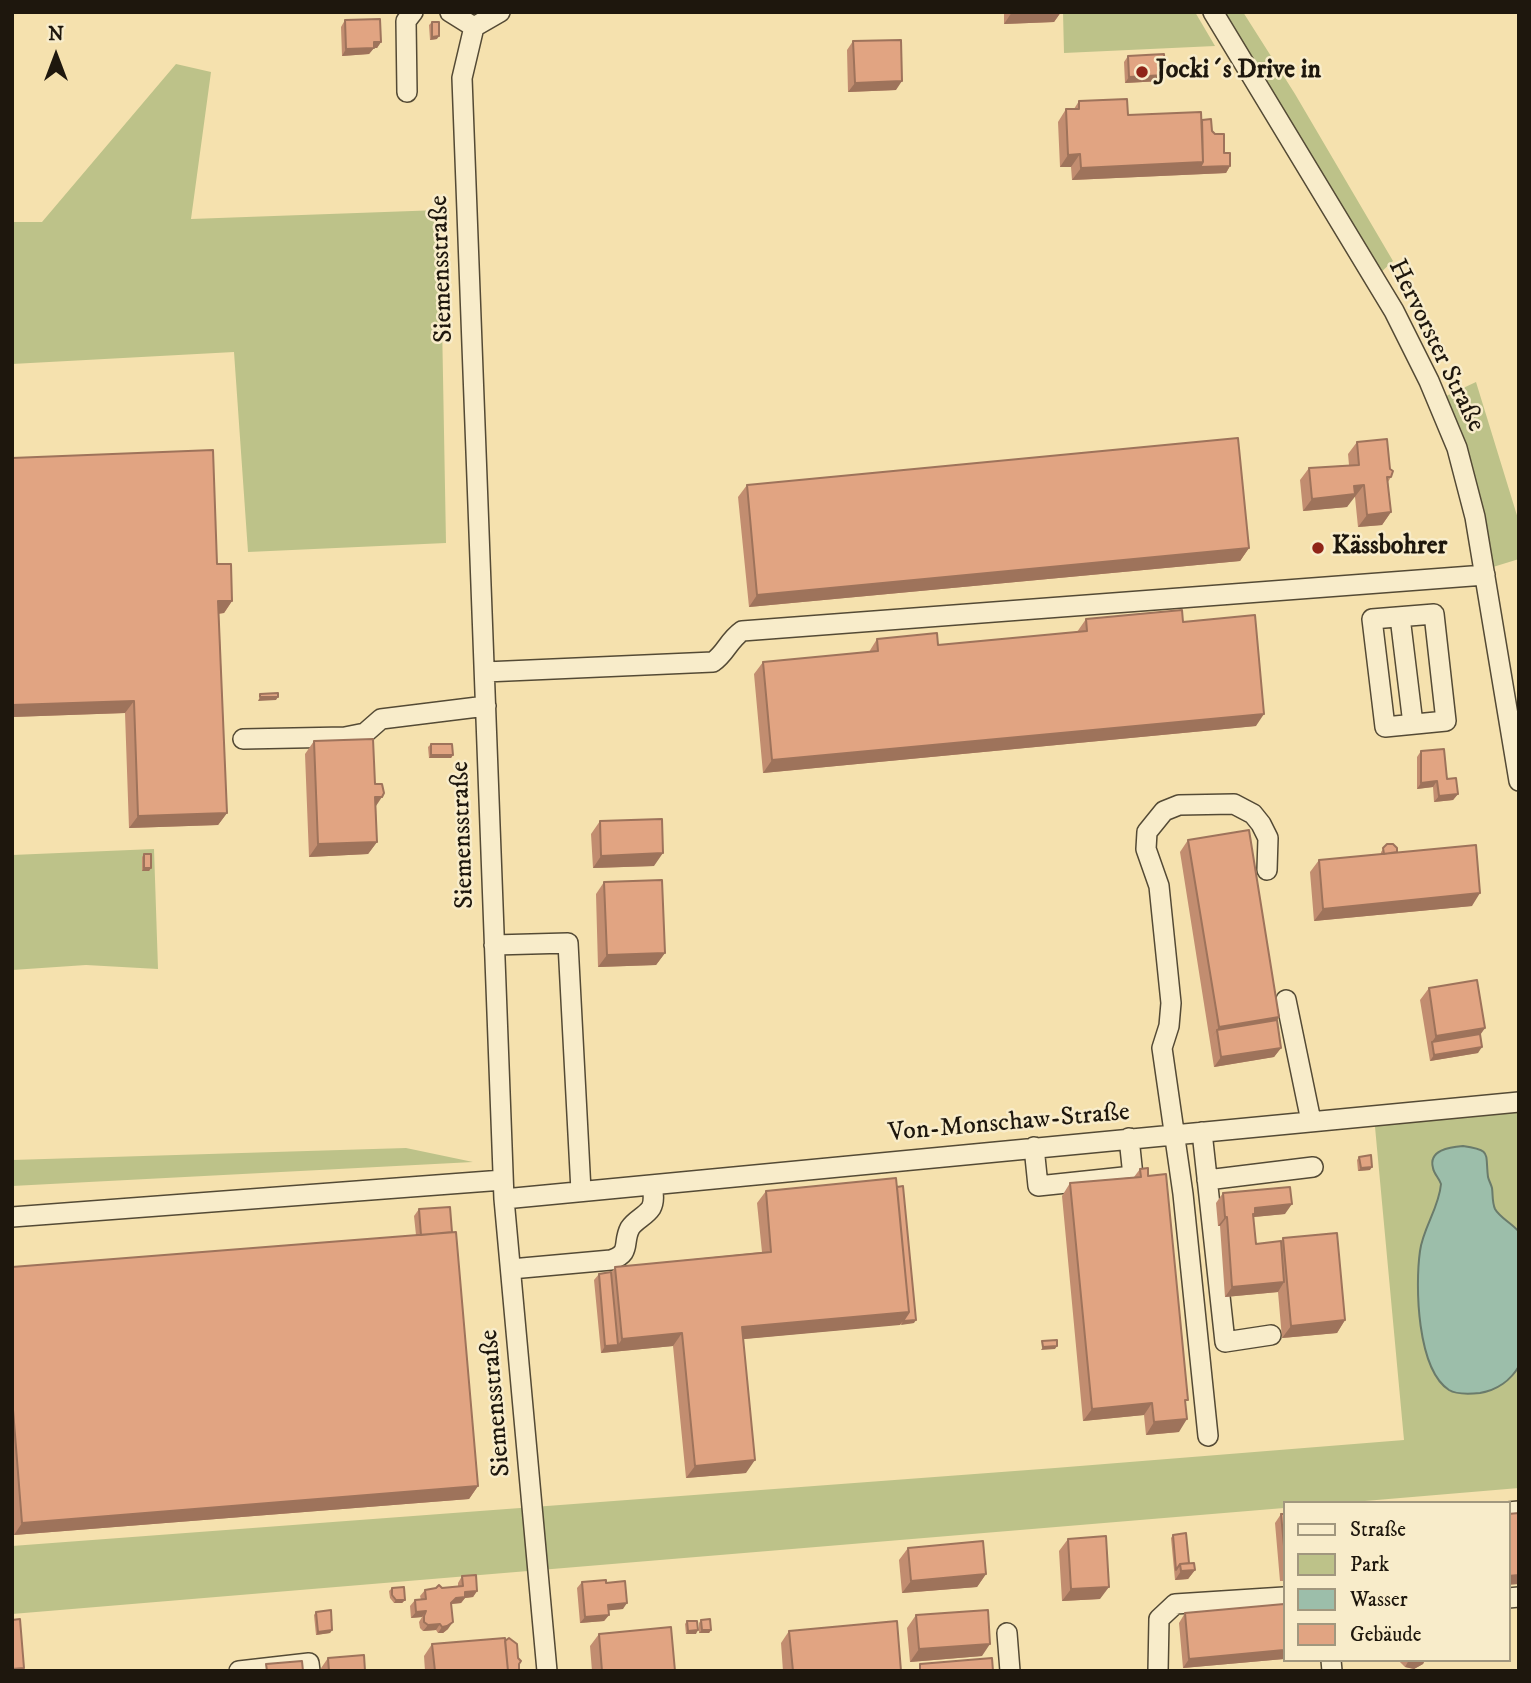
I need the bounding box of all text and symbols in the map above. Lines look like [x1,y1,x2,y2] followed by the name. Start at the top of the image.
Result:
[21,21,91,91] north arrow
[48,23,64,46] text: N
[1156,56,1321,88] place label: Jocki´s Drive in
[1134,64,1150,80] marker: Jocki´s Drive in
[425,195,461,343] street label: Siemensstraße
[1380,255,1490,437] street label: Hervorster Straße
[1332,532,1447,564] place label: Kässbohrer
[1310,540,1326,556] marker: Kässbohrer
[446,761,482,909] street label: Siemensstraße
[887,1098,1131,1150] street label: Von-Monschaw-Straße
[475,1328,519,1478] street label: Siemensstraße
[1282,1501,1510,1662] legend
[1350,1517,1406,1543] text: Straße
[1350,1552,1389,1578] text: Park
[1350,1587,1407,1613] text: Wasser
[1350,1622,1421,1648] text: Gebäude

